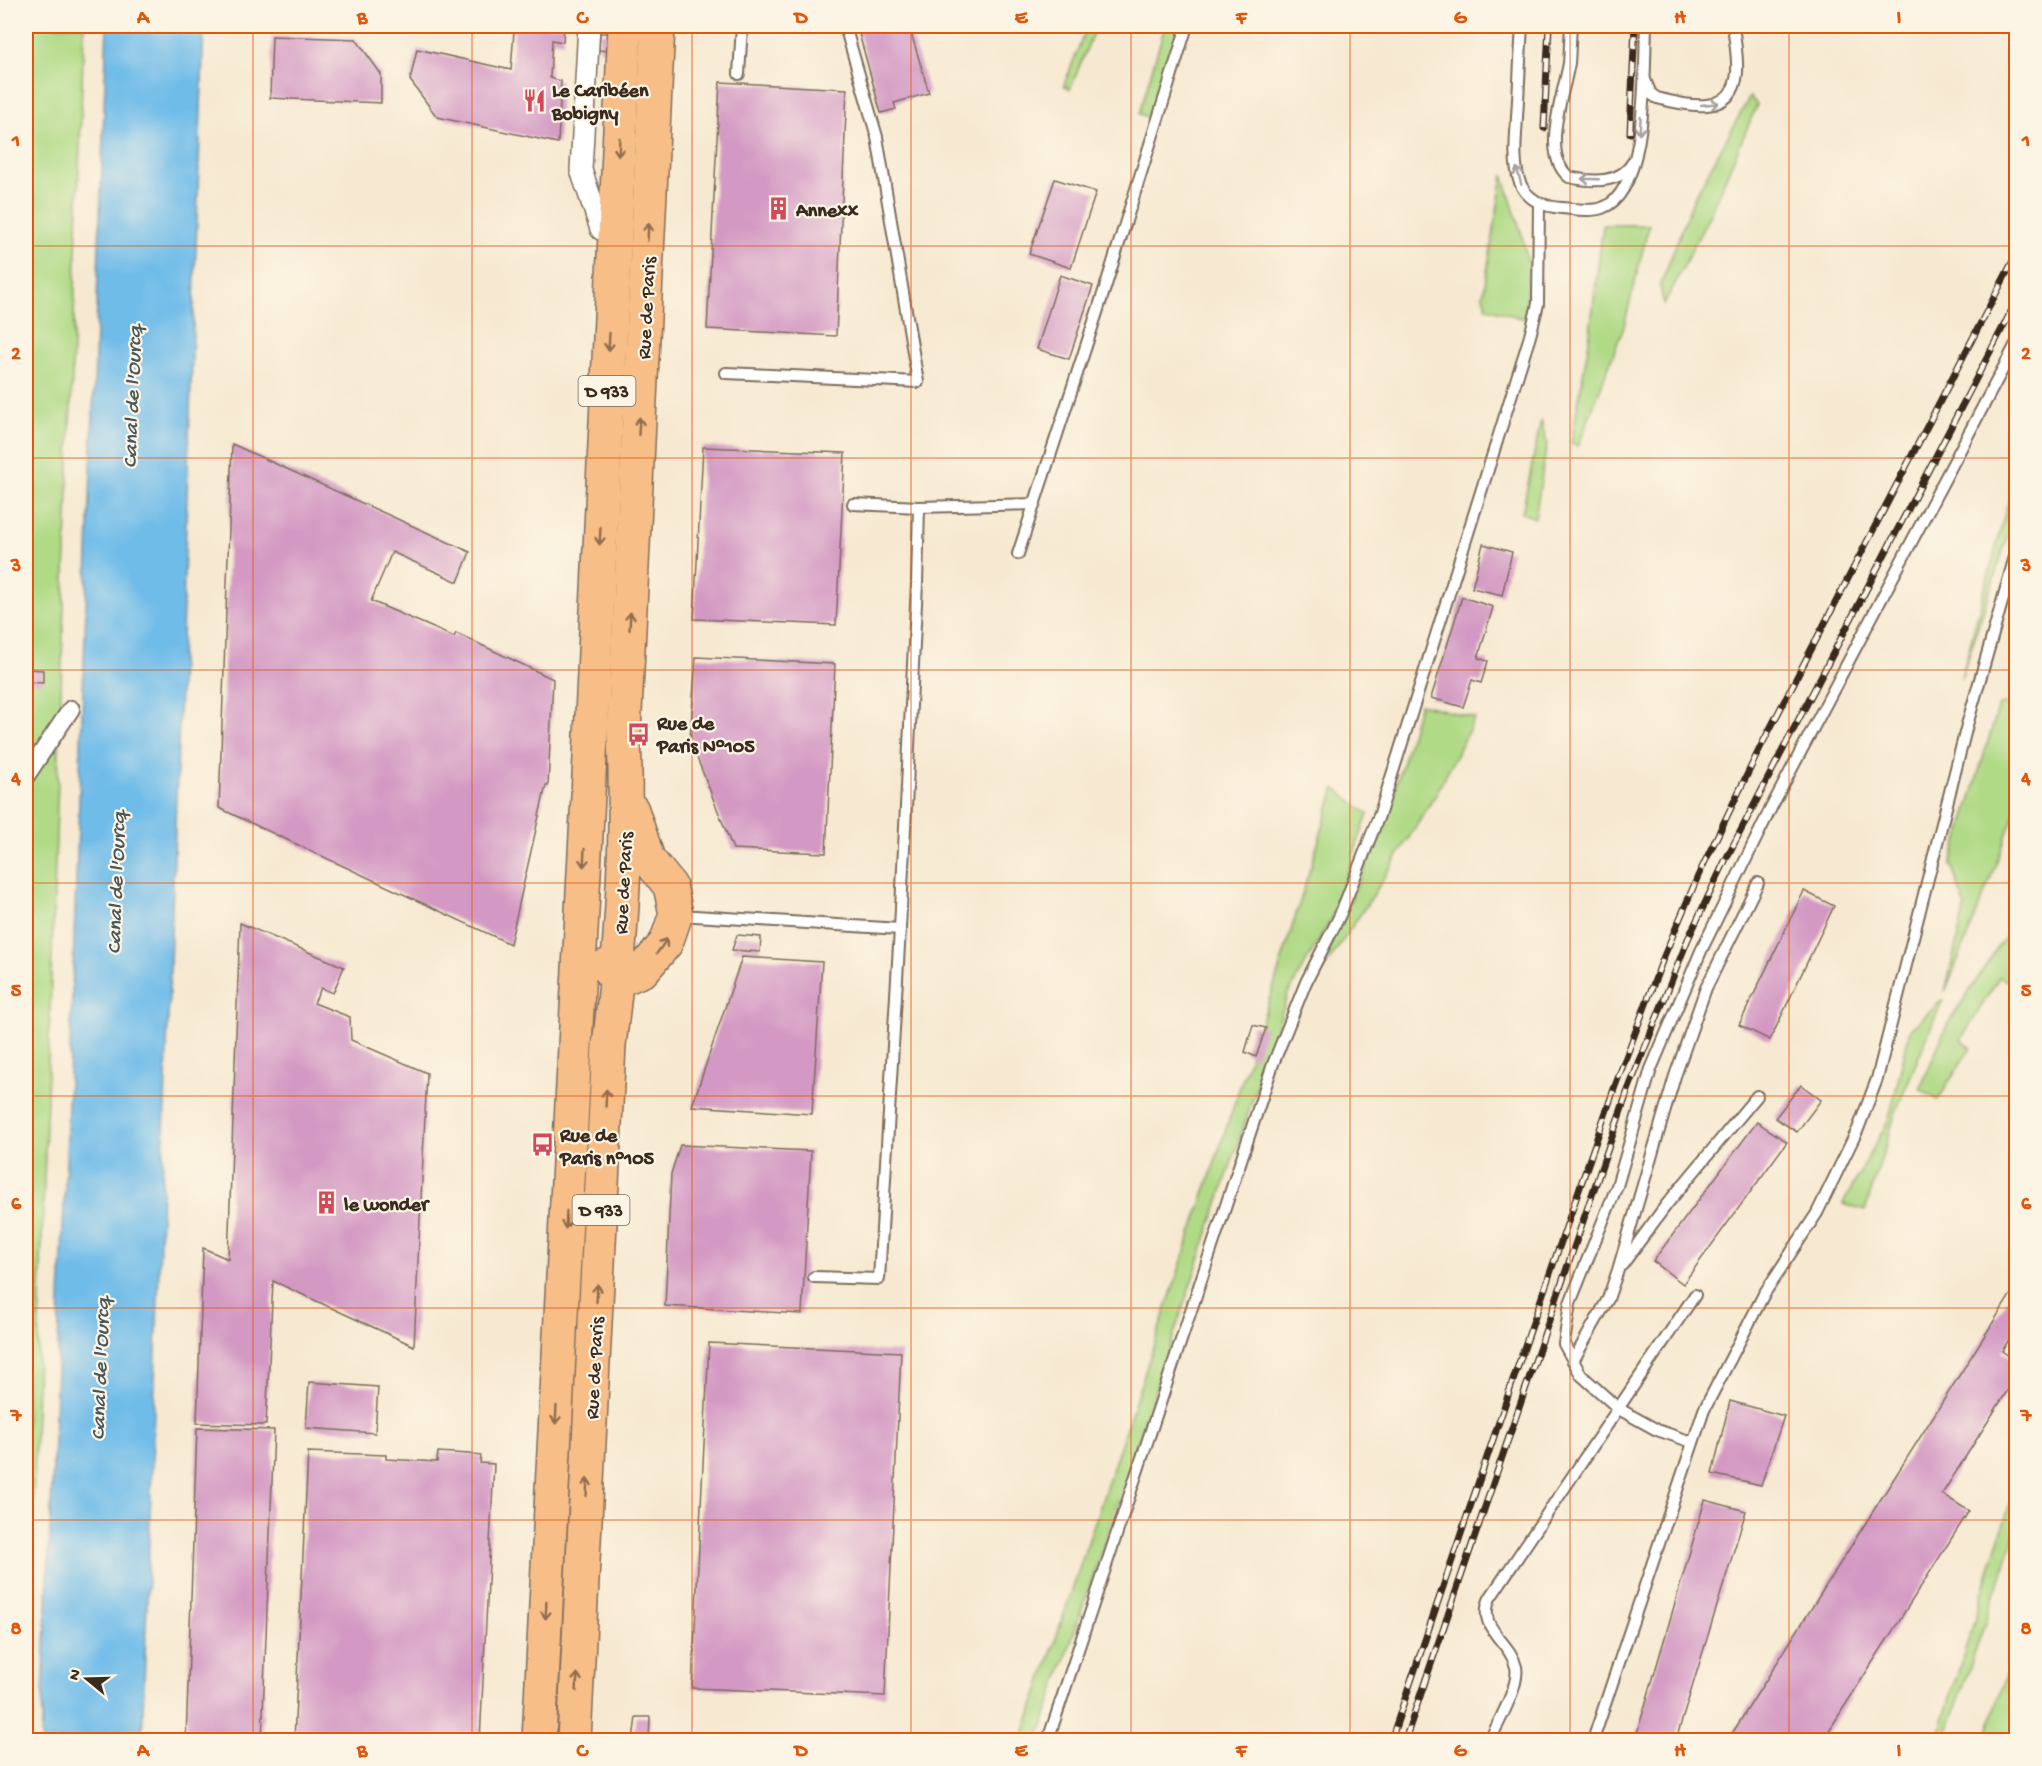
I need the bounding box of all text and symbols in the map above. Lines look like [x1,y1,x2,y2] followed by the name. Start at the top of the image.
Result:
[136,8,151,31] text: A
[356,8,368,31] text: B
[576,8,590,31] text: C
[792,8,808,31] text: D
[1015,8,1029,31] text: E
[1235,8,1248,31] text: F
[1454,8,1468,31] text: G
[1674,8,1686,31] text: H
[1897,8,1902,31] text: I
[551,81,649,127] place label: Le Caribéen Bobigny
[521,87,547,113] restaurant icon: Le Caribéen Bobigny
[1700,98,1719,109] one-way arrow
[1635,115,1646,135] one-way arrow
[11,131,20,154] text: 1
[2021,131,2030,154] text: 1
[613,136,624,156] one-way arrow
[1513,167,1524,186] one-way arrow
[1581,174,1601,185] one-way arrow
[765,196,791,222] building icon: Annexx
[795,201,859,224] place label: Annexx
[643,222,654,242] one-way arrow
[634,256,663,360] street label: Rue de Paris
[120,322,150,469] water label: Canal de l'Ourcq
[604,331,615,351] one-way arrow
[11,344,21,367] text: 2
[2021,344,2031,367] text: 2
[578,376,636,406] road number: D 933
[634,417,645,437] one-way arrow
[595,526,606,546] one-way arrow
[10,556,21,579] text: 3
[2020,556,2031,579] text: 3
[624,612,635,632] one-way arrow
[656,714,755,760] place label: Rue de Paris N°105
[626,721,652,747] bus stop icon: Rue de Paris N°105
[10,769,21,792] text: 4
[2020,769,2031,792] text: 4
[104,808,134,955] water label: Canal de l'Ourcq
[611,831,640,935] street label: Rue de Paris
[579,847,590,867] one-way arrow
[656,939,668,955] one-way arrow
[11,981,22,1004] text: 5
[2021,981,2032,1004] text: 5
[601,1088,612,1108] one-way arrow
[559,1126,655,1172] place label: Rue de Paris n°105
[529,1132,555,1158] bus stop icon: Rue de Paris n°105
[313,1190,339,1216] building icon: le wonder
[11,1194,22,1217] text: 6
[2021,1194,2032,1217] text: 6
[343,1195,430,1218] place label: le wonder
[572,1195,630,1225] road number: D 933
[560,1210,571,1230] one-way arrow
[591,1283,602,1303] one-way arrow
[88,1294,118,1441] water label: Canal de l'Ourcq
[582,1316,611,1420] street label: Rue de Paris
[550,1405,561,1425] one-way arrow
[10,1406,23,1429] text: 7
[2020,1406,2033,1429] text: 7
[581,1478,592,1498] one-way arrow
[540,1599,551,1619] one-way arrow
[11,1619,22,1642] text: 8
[2021,1619,2032,1642] text: 8
[57,1649,117,1709] north arrow
[65,1667,87,1683] text: N
[572,1673,583,1693] one-way arrow
[136,1741,151,1764] text: A
[356,1741,368,1764] text: B
[576,1741,590,1764] text: C
[792,1741,808,1764] text: D
[1015,1741,1029,1764] text: E
[1235,1741,1248,1764] text: F
[1454,1741,1468,1764] text: G
[1674,1741,1686,1764] text: H
[1897,1741,1902,1764] text: I

